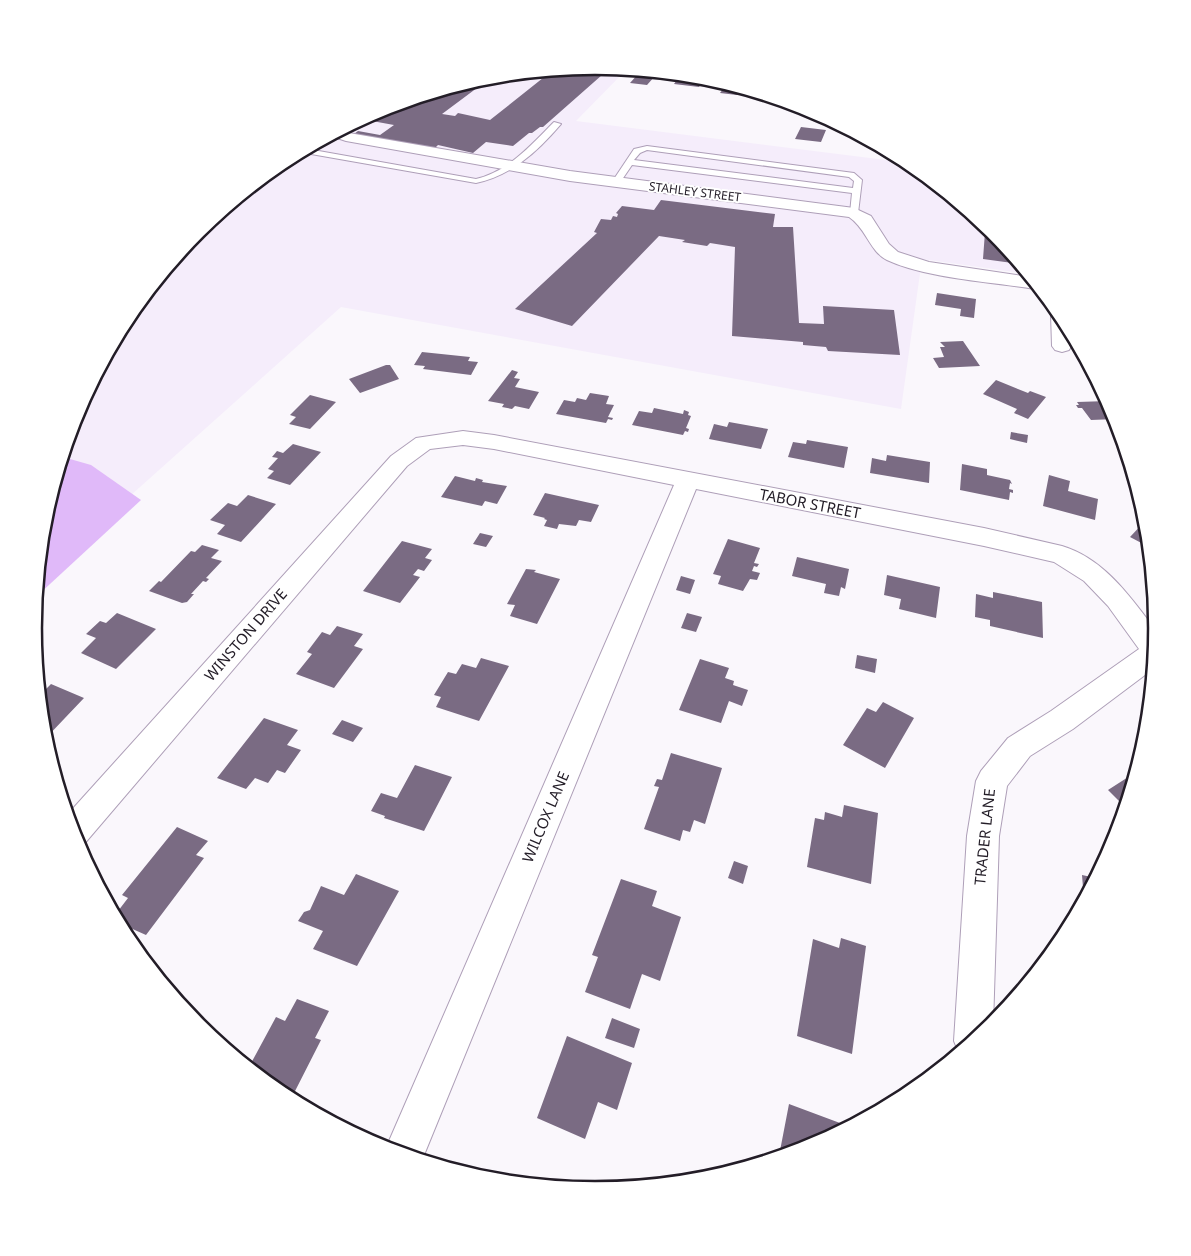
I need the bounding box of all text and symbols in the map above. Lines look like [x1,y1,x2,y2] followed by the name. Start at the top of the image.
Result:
[648,177,742,206] street label: STAHLEY STREET
[758,483,863,523] street label: TABOR STREET
[200,584,291,685] street label: WINSTON DRIVE
[517,768,573,865] street label: WILCOX LANE
[969,788,999,886] street label: TRADER LANE

